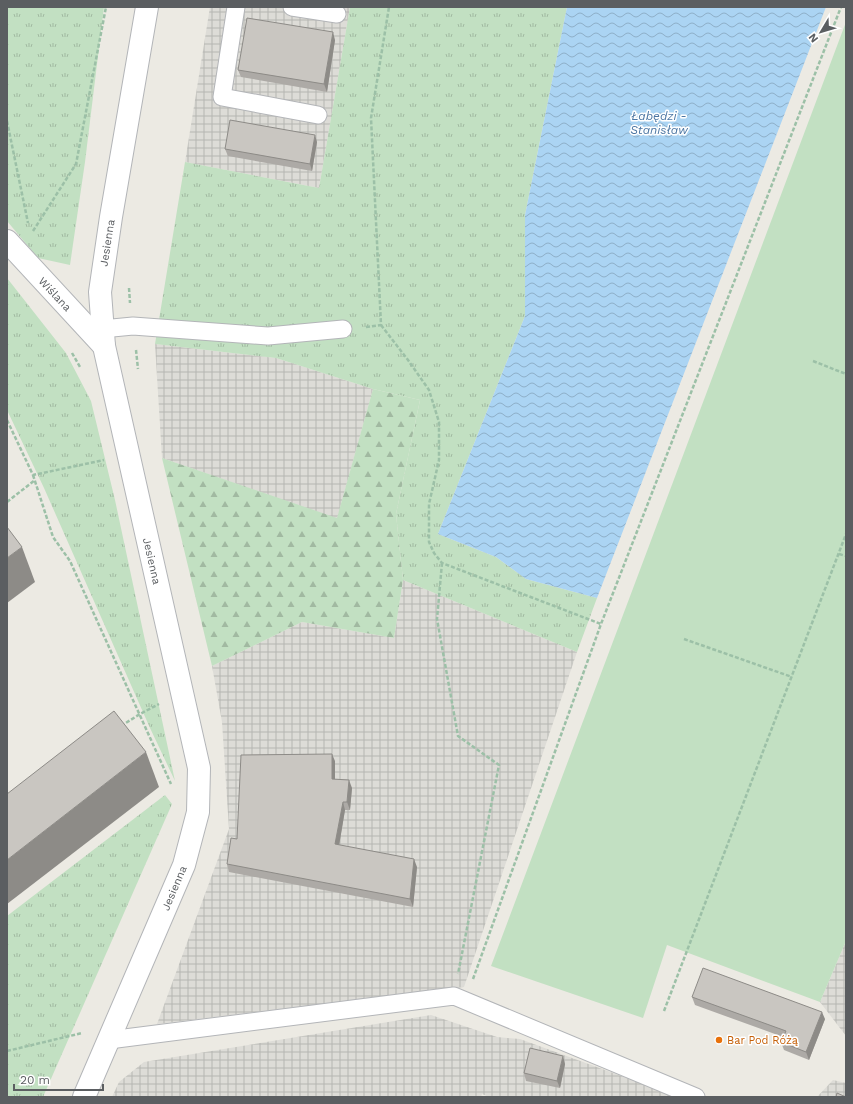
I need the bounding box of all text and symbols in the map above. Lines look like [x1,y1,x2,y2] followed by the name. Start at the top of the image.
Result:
[801,12,841,52] north arrow
[806,31,821,45] text: N
[630,109,689,137] water label: Łabędzi - Stanisław
[97,219,118,268] street label: Jesienna
[36,275,74,314] street label: Wiślana
[140,537,163,586] street label: Jesienna
[159,864,190,913] street label: Jesienna
[727,1034,798,1047] place label: Bar Pod Różą
[714,1035,724,1045] marker: Bar Pod Różą
[14,1066,103,1092] scale bar
[20,1073,50,1087] text: 20 m

